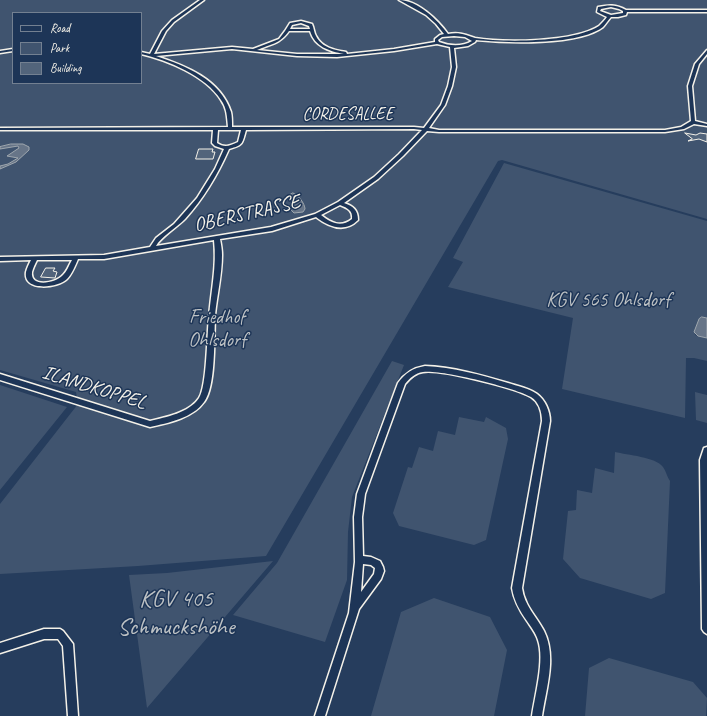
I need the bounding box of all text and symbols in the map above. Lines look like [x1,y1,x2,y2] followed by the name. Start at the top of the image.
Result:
[12,12,142,84] legend
[50,20,70,36] text: Road
[50,40,69,56] text: Park
[50,60,82,76] text: Building
[303,105,393,125] street label: CORDESALLEE
[192,190,302,238] street label: OBERSTRASSE
[546,289,670,313] park label: KGV 565 Ohlsdorf
[188,306,246,353] park label: Friedhof Ohlsdorf
[39,361,149,415] street label: ILANDKOPPEL
[118,586,234,642] park label: KGV 405 Schmuckshöhe

